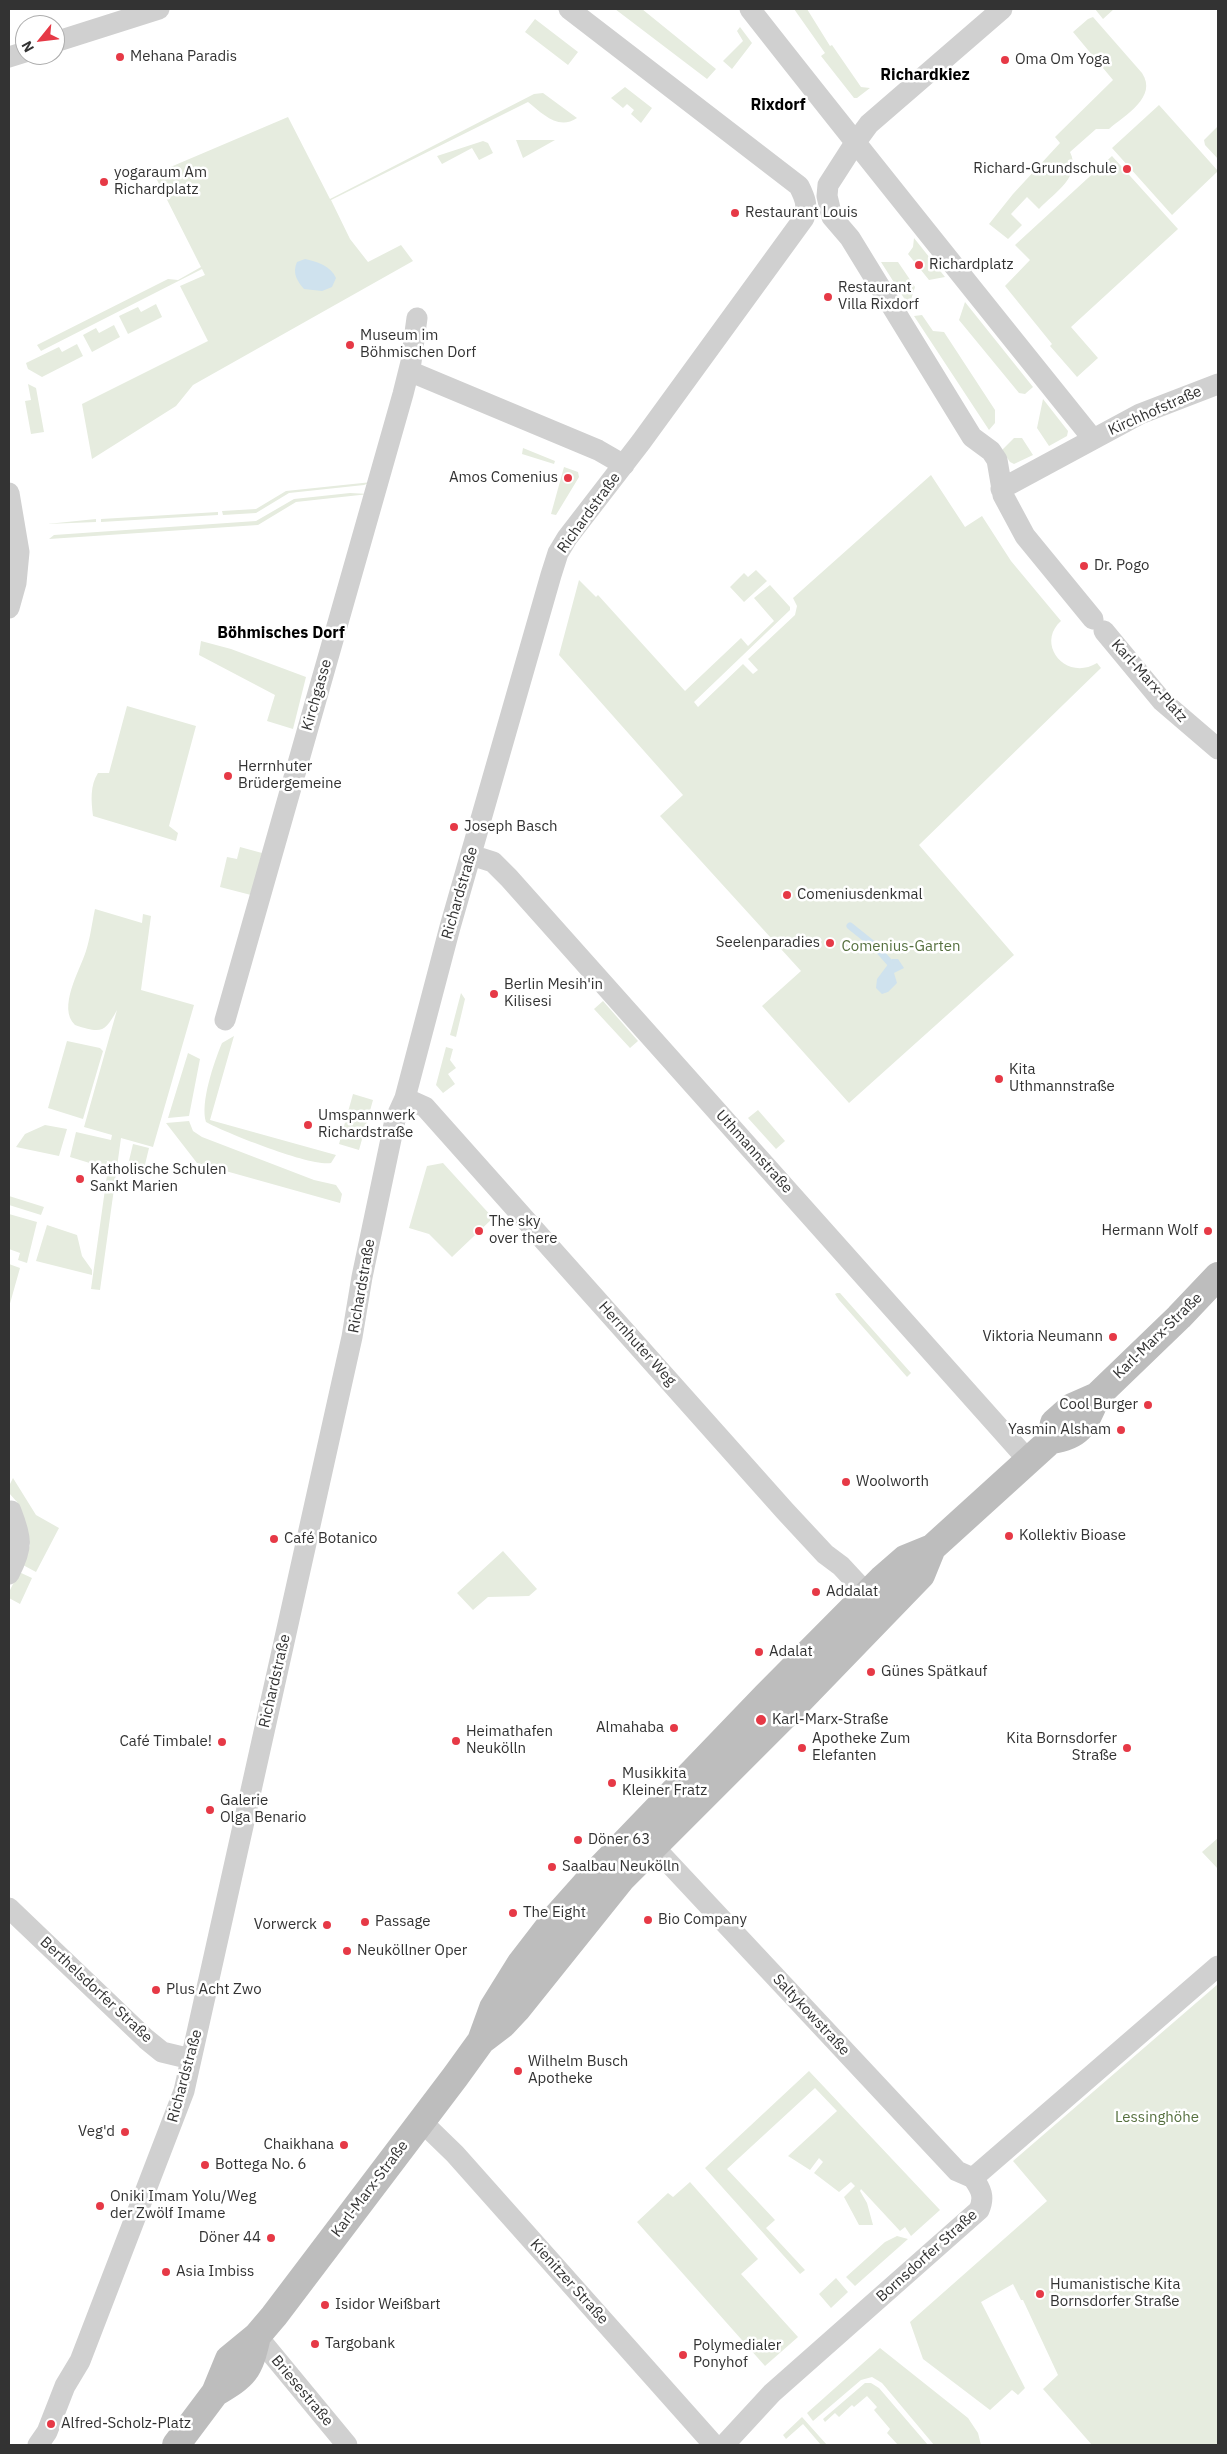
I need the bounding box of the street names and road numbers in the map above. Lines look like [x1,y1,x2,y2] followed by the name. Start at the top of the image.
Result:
[1106,382,1204,440] street label: Kirchhofstraße
[554,469,624,557] street label: Richardstraße
[1107,636,1191,726] street label: Karl-Marx-Platz
[298,657,336,733] street label: Kirchgasse
[438,845,482,941] street label: Richardstraße
[712,1107,796,1197] street label: Uthmannstraße
[345,1238,379,1334] street label: Richardstraße
[1110,1289,1206,1383] street label: Karl-Marx-Straße
[594,1298,680,1390] street label: Herrnhuter Weg
[256,1633,294,1729] street label: Richardstraße
[36,1933,156,2047] street label: Berthelsdorfer Straße
[769,1971,853,2059] street label: Saltykowstraße
[164,2028,206,2124] street label: Richardstraße
[328,2137,412,2241] street label: Karl-Marx-Straße
[873,2206,981,2306] street label: Bornsdorfer Straße
[526,2236,612,2328] street label: Kienitzer Straße
[267,2352,337,2430] street label: Briesestraße

